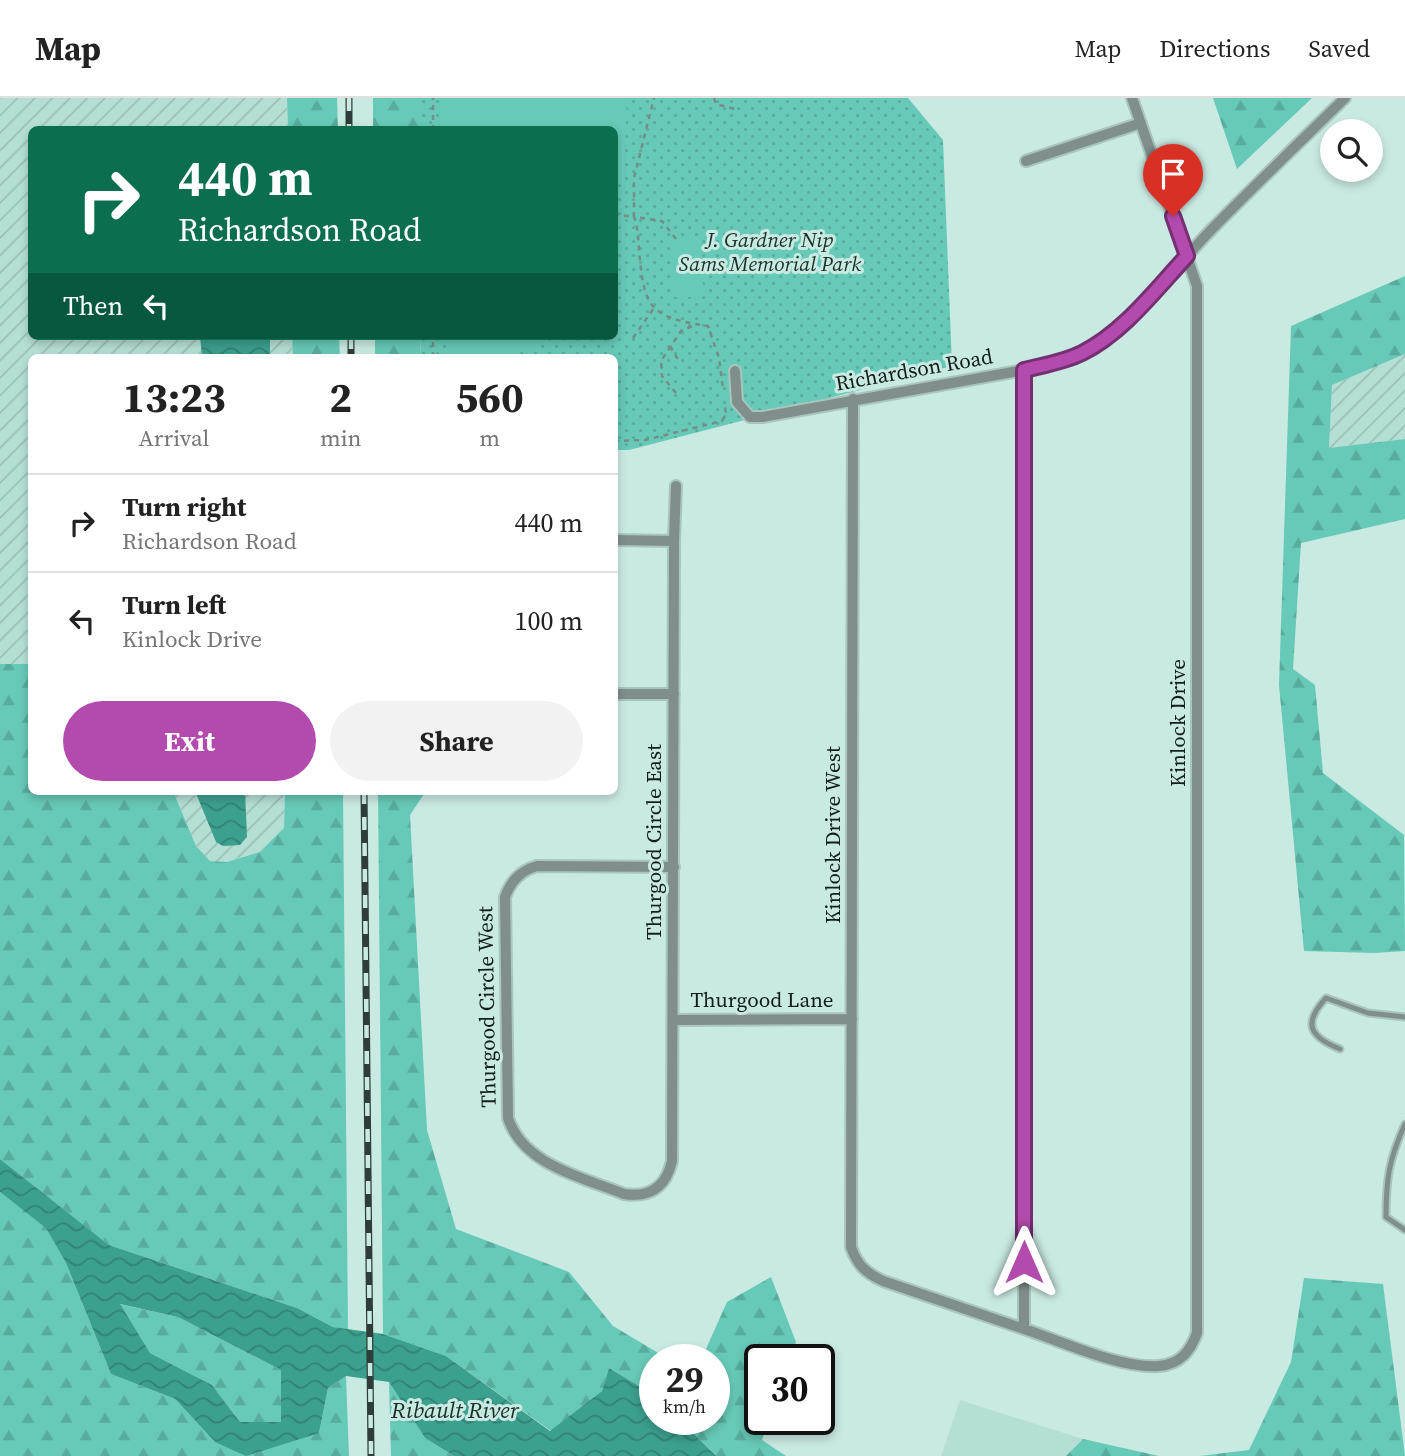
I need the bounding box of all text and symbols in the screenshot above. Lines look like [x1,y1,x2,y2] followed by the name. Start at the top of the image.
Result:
[35,26,101,71] text: Map
[1074,32,1121,65] text: Map
[1159,32,1270,65] text: Directions
[1308,32,1370,65] text: Saved
[1320,119,1383,182] map controls
[1320,119,1383,182] button: search
[178,144,313,211] text: 440 m
[1143,144,1203,216] pin
[63,154,154,245] icon: right
[1154,155,1192,193] icon: arrive
[178,208,421,252] text: Richardson Road
[679,225,861,278] park label: J. Gardner Nip Sams Memorial Park
[137,287,175,325] icon: left
[63,288,123,324] text: Then
[833,341,995,398] street label: Richardson Road
[122,368,226,426] text: 13:23
[329,368,352,426] text: 2
[456,368,524,426] text: 560
[138,422,209,454] text: Arrival
[320,422,361,454] text: min
[479,422,500,454] text: m
[122,489,246,525] text: Turn right
[63,504,101,542] icon: right
[515,505,583,541] text: 440 m
[122,525,297,557] text: Richardson Road
[122,587,226,623] text: Turn left
[63,602,101,640] icon: left
[515,603,583,639] text: 100 m
[122,623,262,655] text: Kinlock Drive
[1163,659,1192,787] street label: Kinlock Drive
[63,701,316,781] button: Exit
[330,701,583,781] button: Share
[639,744,668,940] street label: Thurgood Circle East
[818,746,847,924] street label: Kinlock Drive West
[470,906,503,1108] street label: Thurgood Circle West
[690,985,834,1014] street label: Thurgood Lane
[987,1225,1061,1299] position arrow
[744,1344,835,1435] speed limit sign: 30
[666,1356,703,1404] text: 29
[390,1394,520,1426] water label: Ribault River
[663,1394,706,1419] text: km/h

